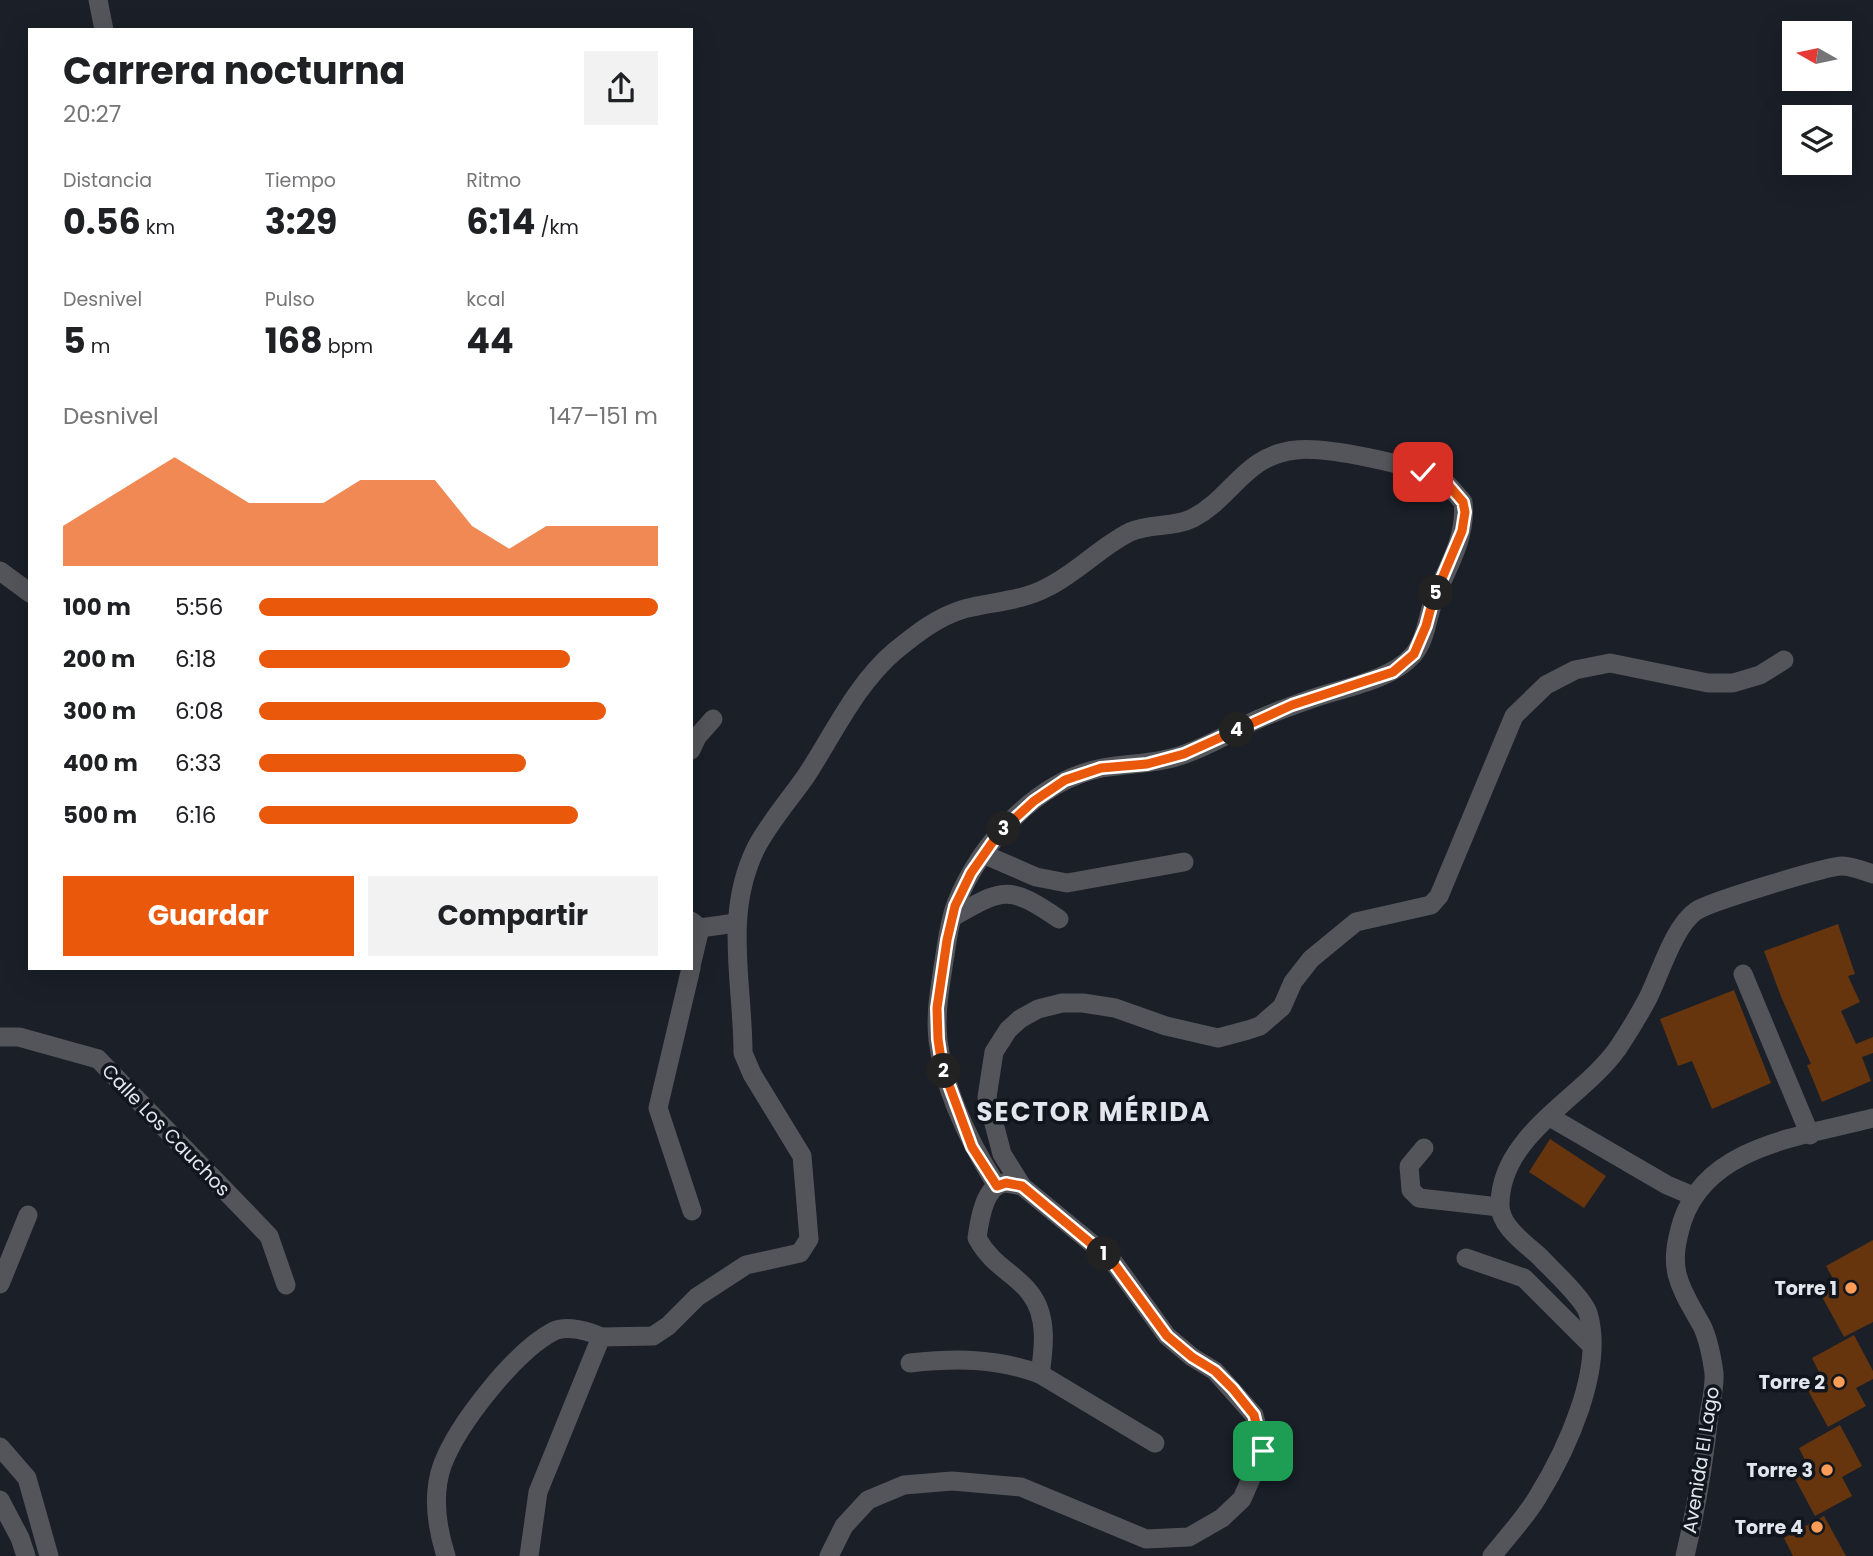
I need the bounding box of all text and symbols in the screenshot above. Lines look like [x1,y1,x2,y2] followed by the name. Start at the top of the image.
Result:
[1782,21,1852,91] north arrow
[1782,21,1852,175] map controls
[63,44,405,97] text: Carrera nocturna
[584,51,658,125] button: share
[63,98,121,130] text: 20:27
[1782,105,1852,175] button: layers
[63,167,152,194] text: Distancia
[265,167,336,194] text: Tiempo
[466,167,521,194] text: Ritmo
[63,197,141,246] text: 0.56
[265,197,337,246] text: 3:29
[466,197,535,246] text: 6:14
[141,214,175,241] text: km
[535,214,579,241] text: /km
[63,286,142,313] text: Desnivel
[265,286,315,313] text: Pulso
[466,286,505,313] text: kcal
[63,316,86,365] text: 5
[265,316,323,365] text: 168
[466,316,514,365] text: 44
[86,333,110,360] text: m
[323,333,373,360] text: bpm
[63,400,159,432] text: Desnivel
[549,400,658,432] text: 147–151 m
[1393,442,1453,502] pin
[1404,453,1442,491] icon: check
[1418,576,1454,610] pin: 5
[1429,579,1442,606] text: 5
[63,591,131,623] text: 100 m
[175,591,223,623] text: 5:56
[63,643,135,675] text: 200 m
[175,643,216,675] text: 6:18
[63,695,136,727] text: 300 m
[175,695,223,727] text: 6:08
[1220,712,1254,748] pin: 4
[1230,716,1243,743] text: 4
[63,747,138,779] text: 400 m
[175,747,222,779] text: 6:33
[63,799,137,831] text: 500 m
[175,799,216,831] text: 6:16
[986,812,1021,846] pin: 3
[998,815,1009,842] text: 3
[63,876,354,956] button: Guardar
[368,876,658,956] button: Compartir
[926,1054,962,1088] pin: 2
[938,1057,949,1084] text: 2
[96,1058,236,1202] street label: Calle Los Cauchos
[977,1094,1211,1130] district label: SECTOR MÉRIDA
[1086,1236,1122,1272] pin: 1
[1100,1240,1107,1267] text: 1
[1775,1275,1837,1302] place label: Torre 1
[1843,1280,1859,1296] marker: Torre 1
[1759,1369,1825,1396] place label: Torre 2
[1831,1374,1847,1390] marker: Torre 2
[1676,1385,1726,1535] street label: Avenida El Lago
[1233,1421,1293,1481] pin
[1244,1432,1282,1470] icon: arrive
[1746,1457,1813,1484] place label: Torre 3
[1819,1462,1835,1478] marker: Torre 3
[1735,1514,1803,1541] place label: Torre 4
[1809,1519,1825,1535] marker: Torre 4

